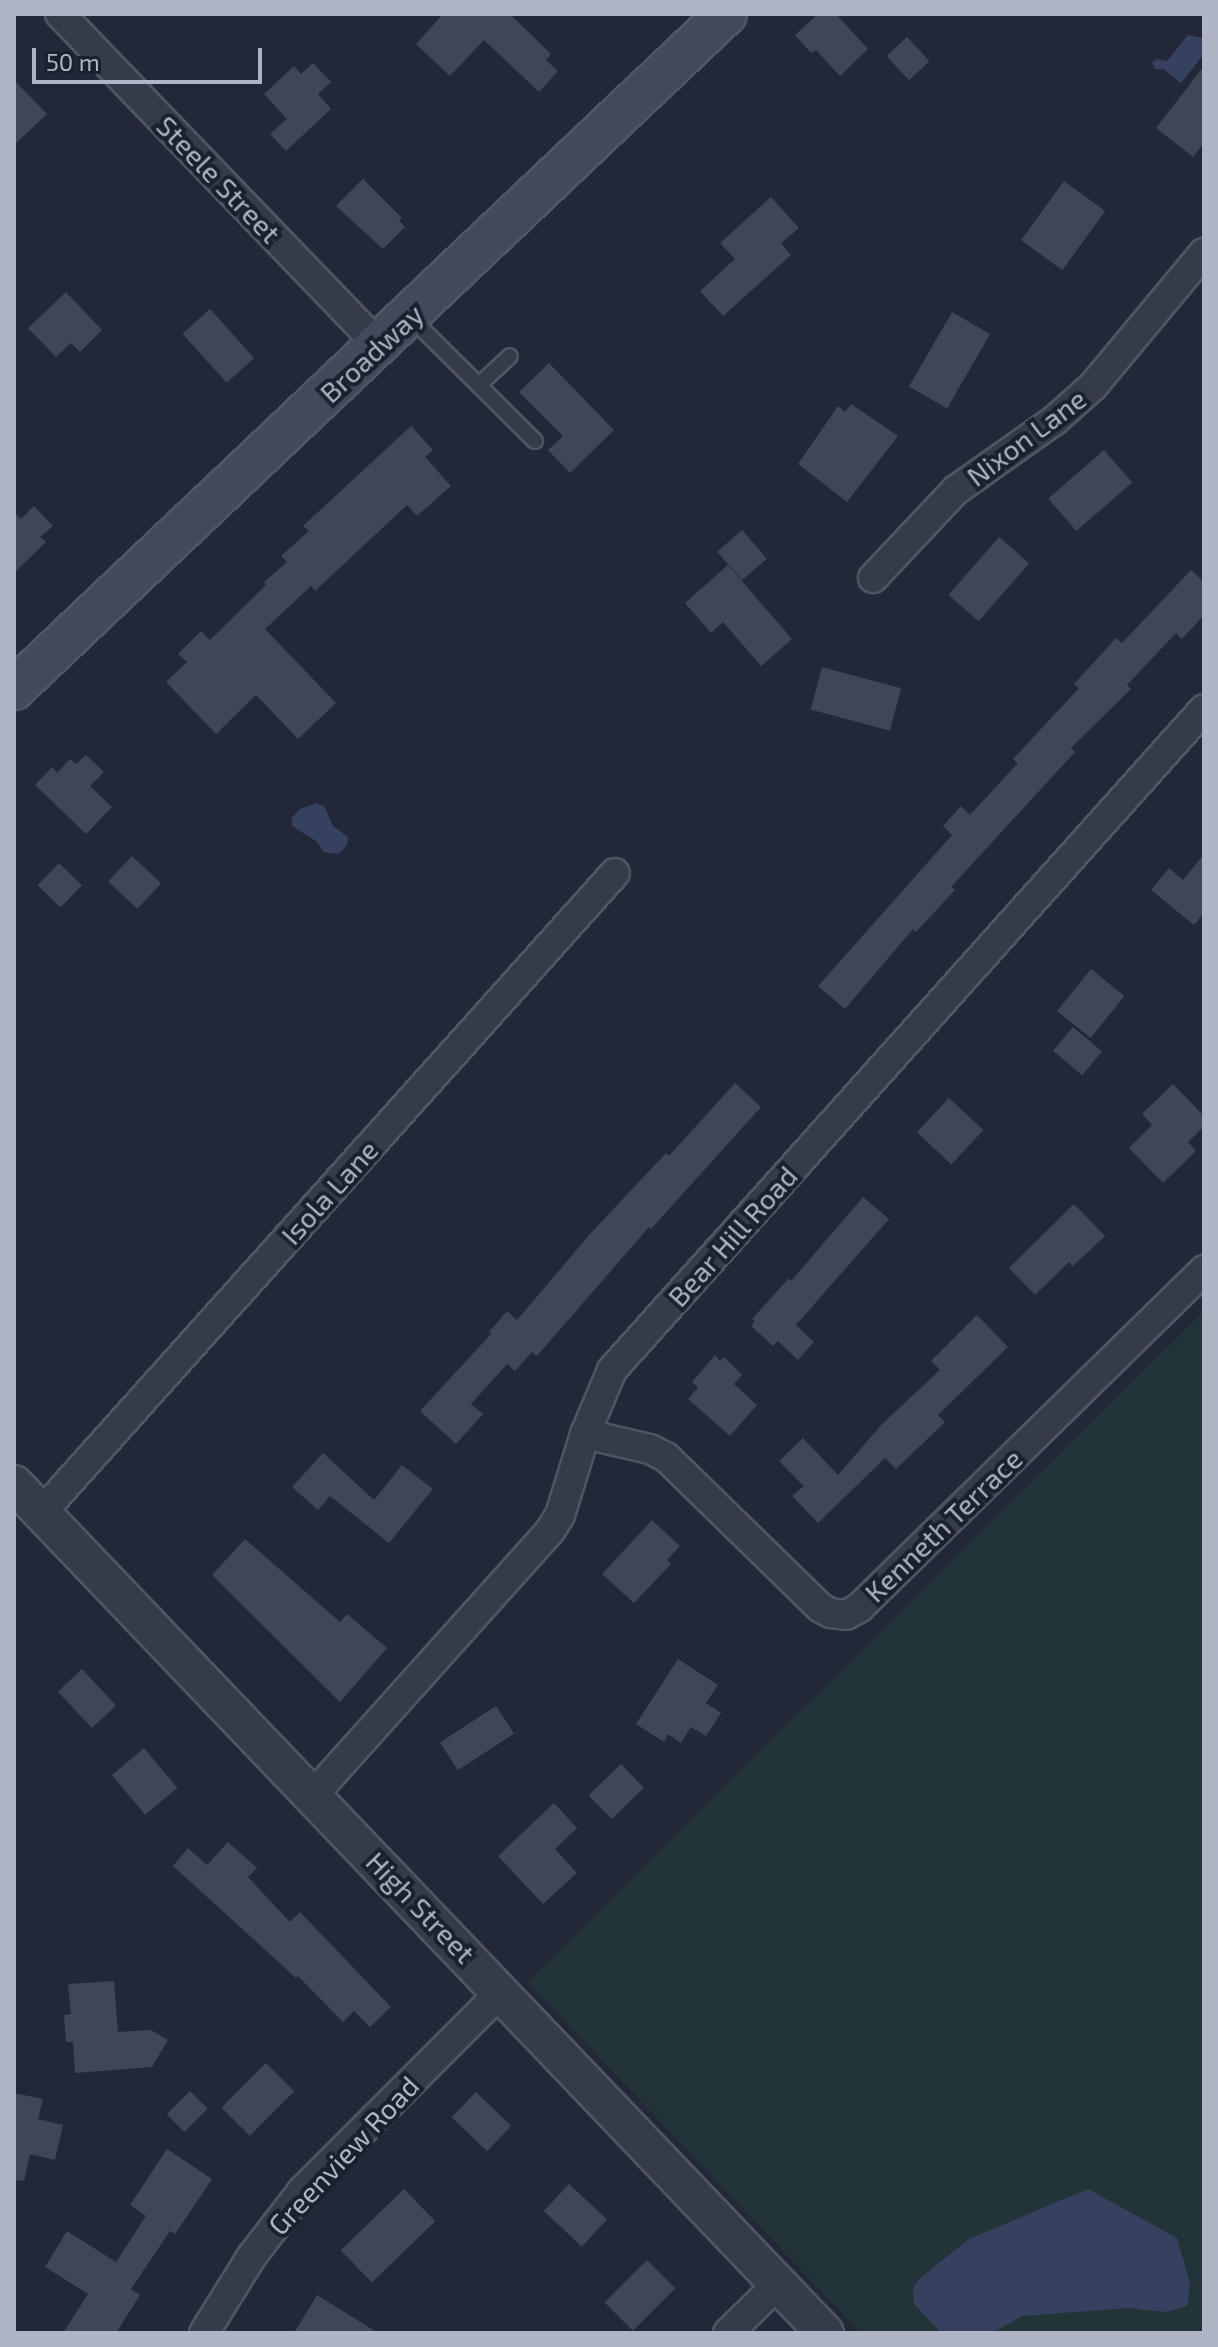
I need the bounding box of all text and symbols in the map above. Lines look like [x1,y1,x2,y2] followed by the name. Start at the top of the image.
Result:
[36,32,266,82] scale bar
[46,47,100,76] text: 50 m
[150,108,288,250] street label: Steele Street
[312,297,430,409] street label: Broadway
[960,381,1092,493] street label: Nixon Lane
[274,1133,384,1251] street label: Isola Lane
[660,1159,804,1313] street label: Bear Hill Road
[857,1441,1029,1609] street label: Kenneth Terrace
[360,1844,482,1970] street label: High Street
[261,2068,425,2242] street label: Greenview Road

